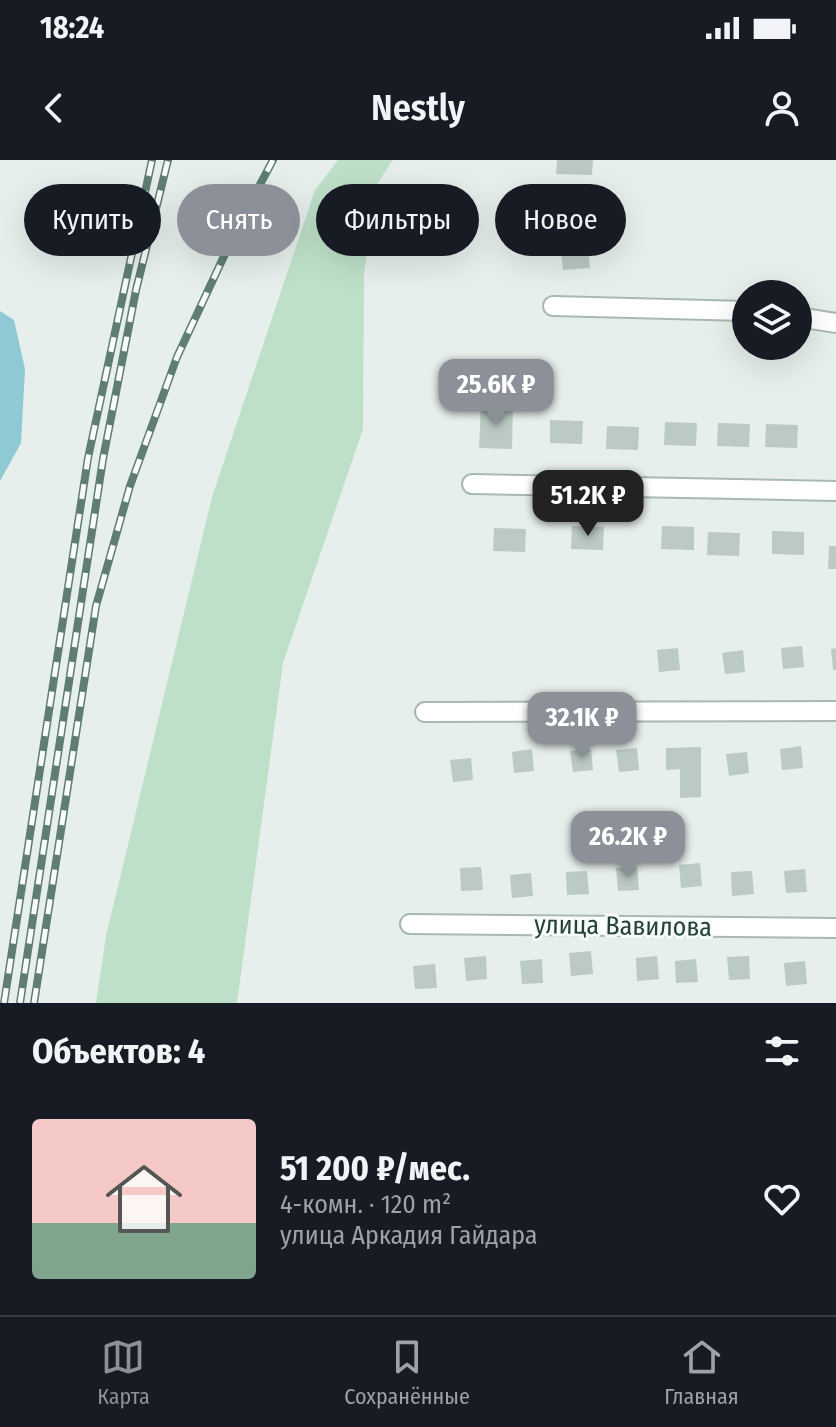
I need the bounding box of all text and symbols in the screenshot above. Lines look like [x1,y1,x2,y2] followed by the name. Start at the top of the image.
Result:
[40,10,104,46] text: 18:24
[32,86,76,130] icon: back
[371,86,465,130] text: Nestly
[760,86,804,130] icon: person
[24,184,161,256] chip: Купить
[177,184,300,256] chip: Снять
[316,184,479,256] chip: Фильтры
[495,184,626,256] chip: Новое
[732,280,812,360] map controls
[732,280,812,360] button: layers
[422,359,570,427] pin: 25.6K ₽
[457,369,535,400] text: 25.6K ₽
[514,470,662,538] pin: 51.2K ₽
[551,480,625,511] text: 51.2K ₽
[508,692,656,760] pin: 32.1K ₽
[545,702,619,733] text: 32.1K ₽
[554,811,702,879] pin: 26.2K ₽
[589,821,667,852] text: 26.2K ₽
[534,909,712,943] street label: улица Вавилова
[760,1029,804,1073] icon: filters
[32,1031,205,1072] text: Объектов: 4
[280,1148,470,1189] text: 51 200 ₽/мес.
[96,1151,192,1247] icon: home
[760,1177,804,1221] icon: heart
[280,1189,451,1220] text: 4-комн. · 120 m²
[280,1220,538,1251] text: улица Аркадия Гайдара
[97,1335,150,1410] tab: Карта
[344,1335,470,1410] tab: Сохранённые
[664,1335,739,1410] tab: Главная

